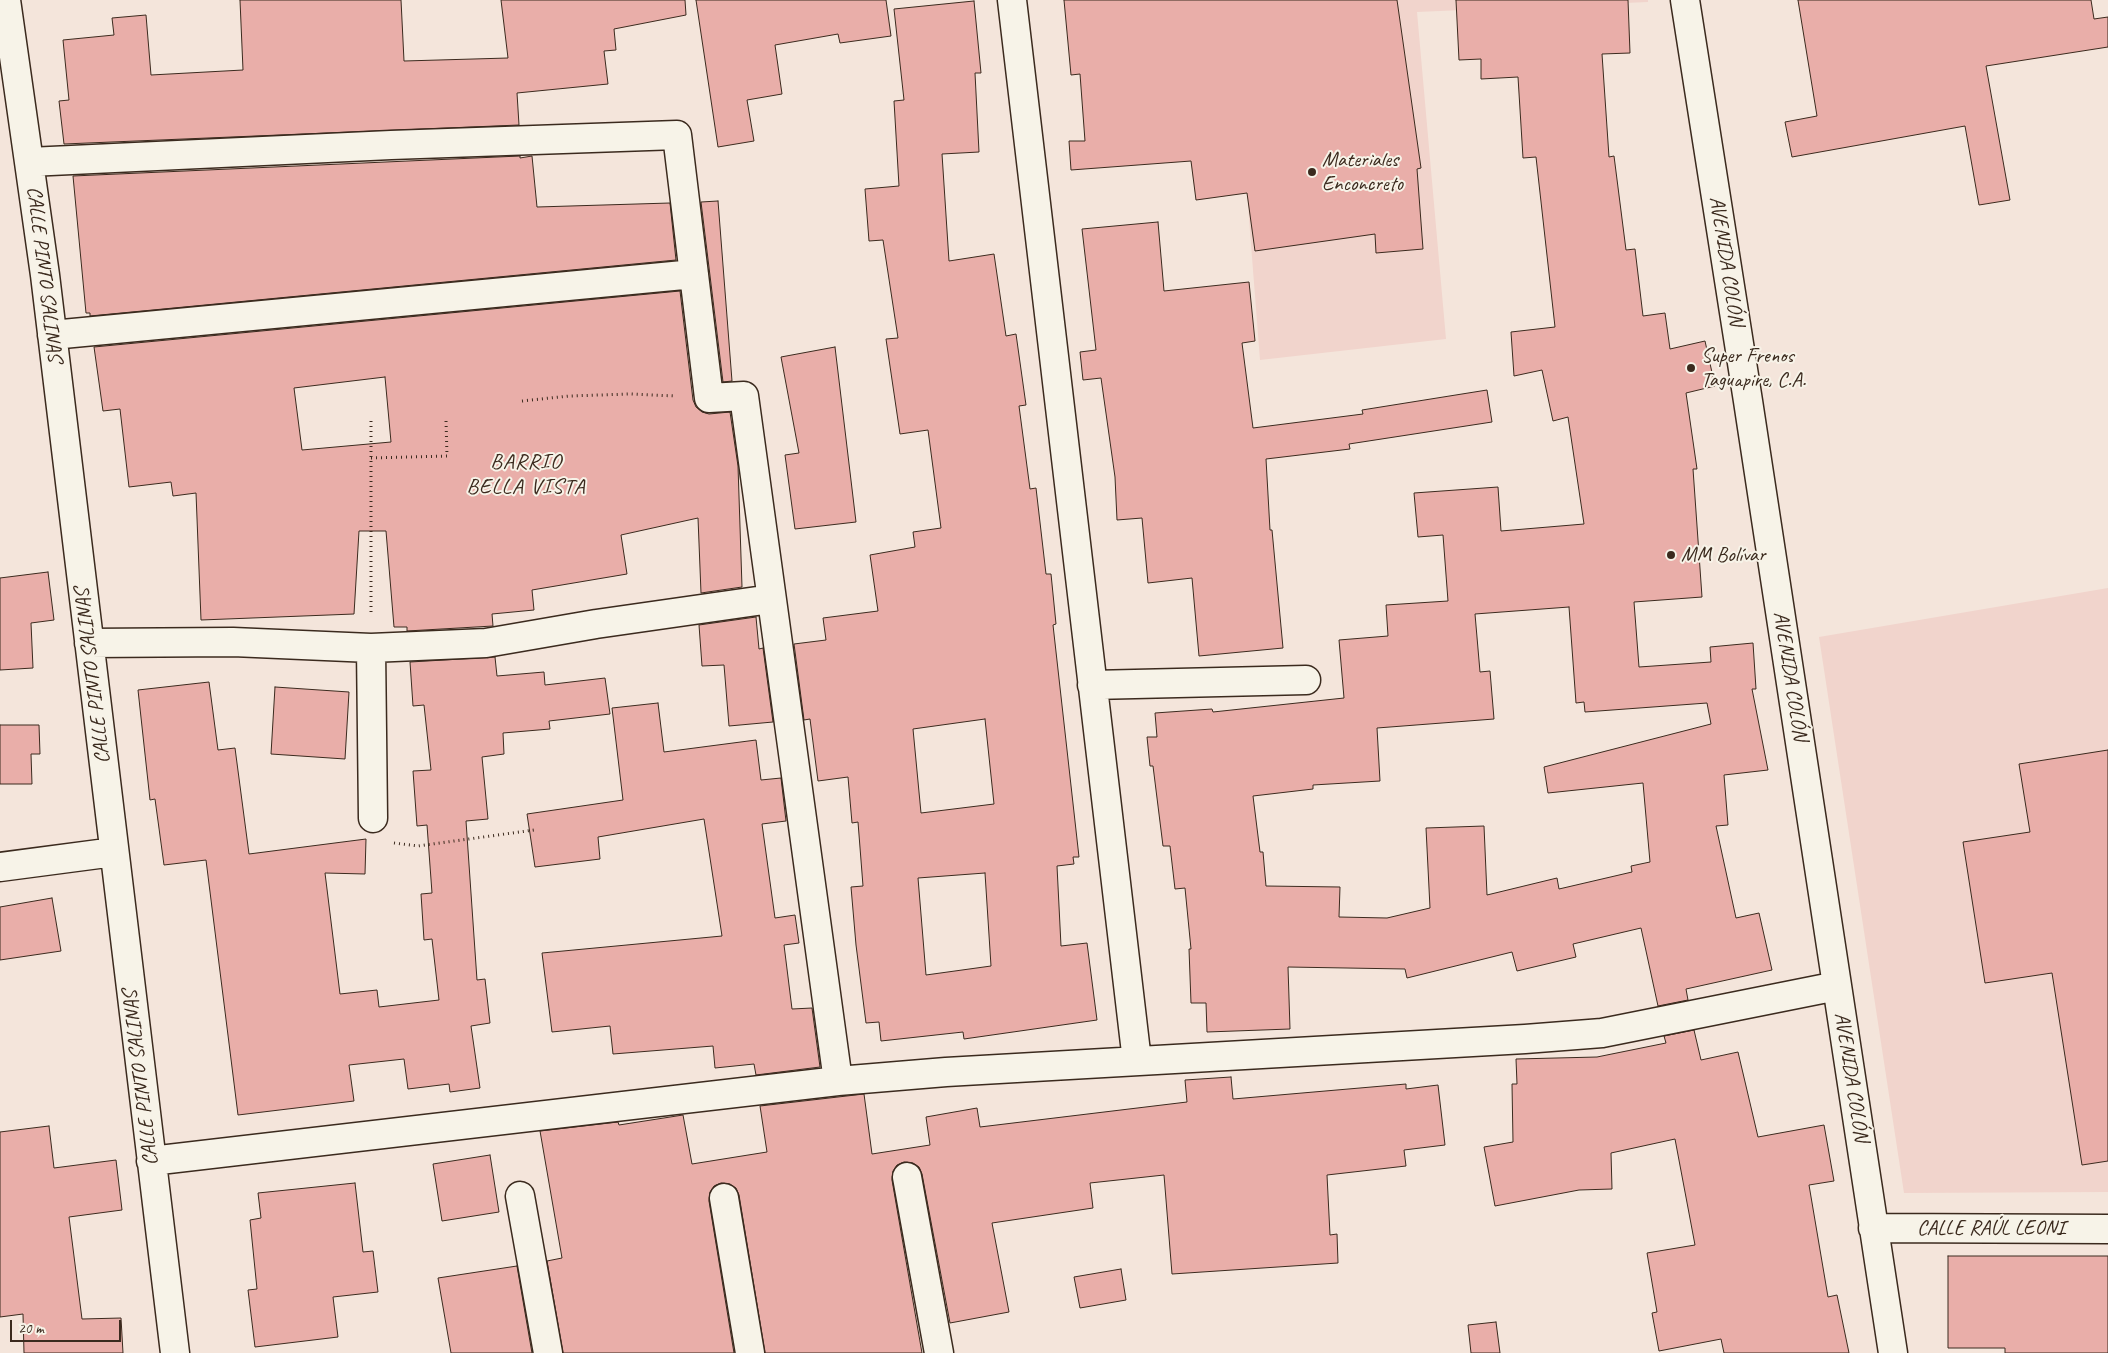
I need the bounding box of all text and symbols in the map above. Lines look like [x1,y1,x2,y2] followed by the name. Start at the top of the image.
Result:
[1322,147,1403,197] place label: Materiales Enconcreto
[1306,166,1318,178] marker: Materiales Enconcreto
[21,185,67,363] street label: CALLE PINTO SALINAS
[1703,195,1749,327] street label: AVENIDA COLÓN
[1701,343,1806,393] place label: Super Frenos Taguapire, C.A.
[1685,362,1697,374] marker: Super Frenos Taguapire, C.A.
[465,449,587,501] district label: BARRIO BELLA VISTA
[1681,542,1766,568] place label: MM Bolívar
[1665,549,1677,561] marker: MM Bolívar
[70,587,116,765] street label: CALLE PINTO SALINAS
[1767,610,1813,742] street label: AVENIDA COLÓN
[118,989,164,1167] street label: CALLE PINTO SALINAS
[1828,1011,1874,1143] street label: AVENIDA COLÓN
[1917,1215,2065,1241] street label: CALLE RAÚL LEONI
[12,1310,124,1342] scale bar
[18,1319,44,1338] text: 20 m

